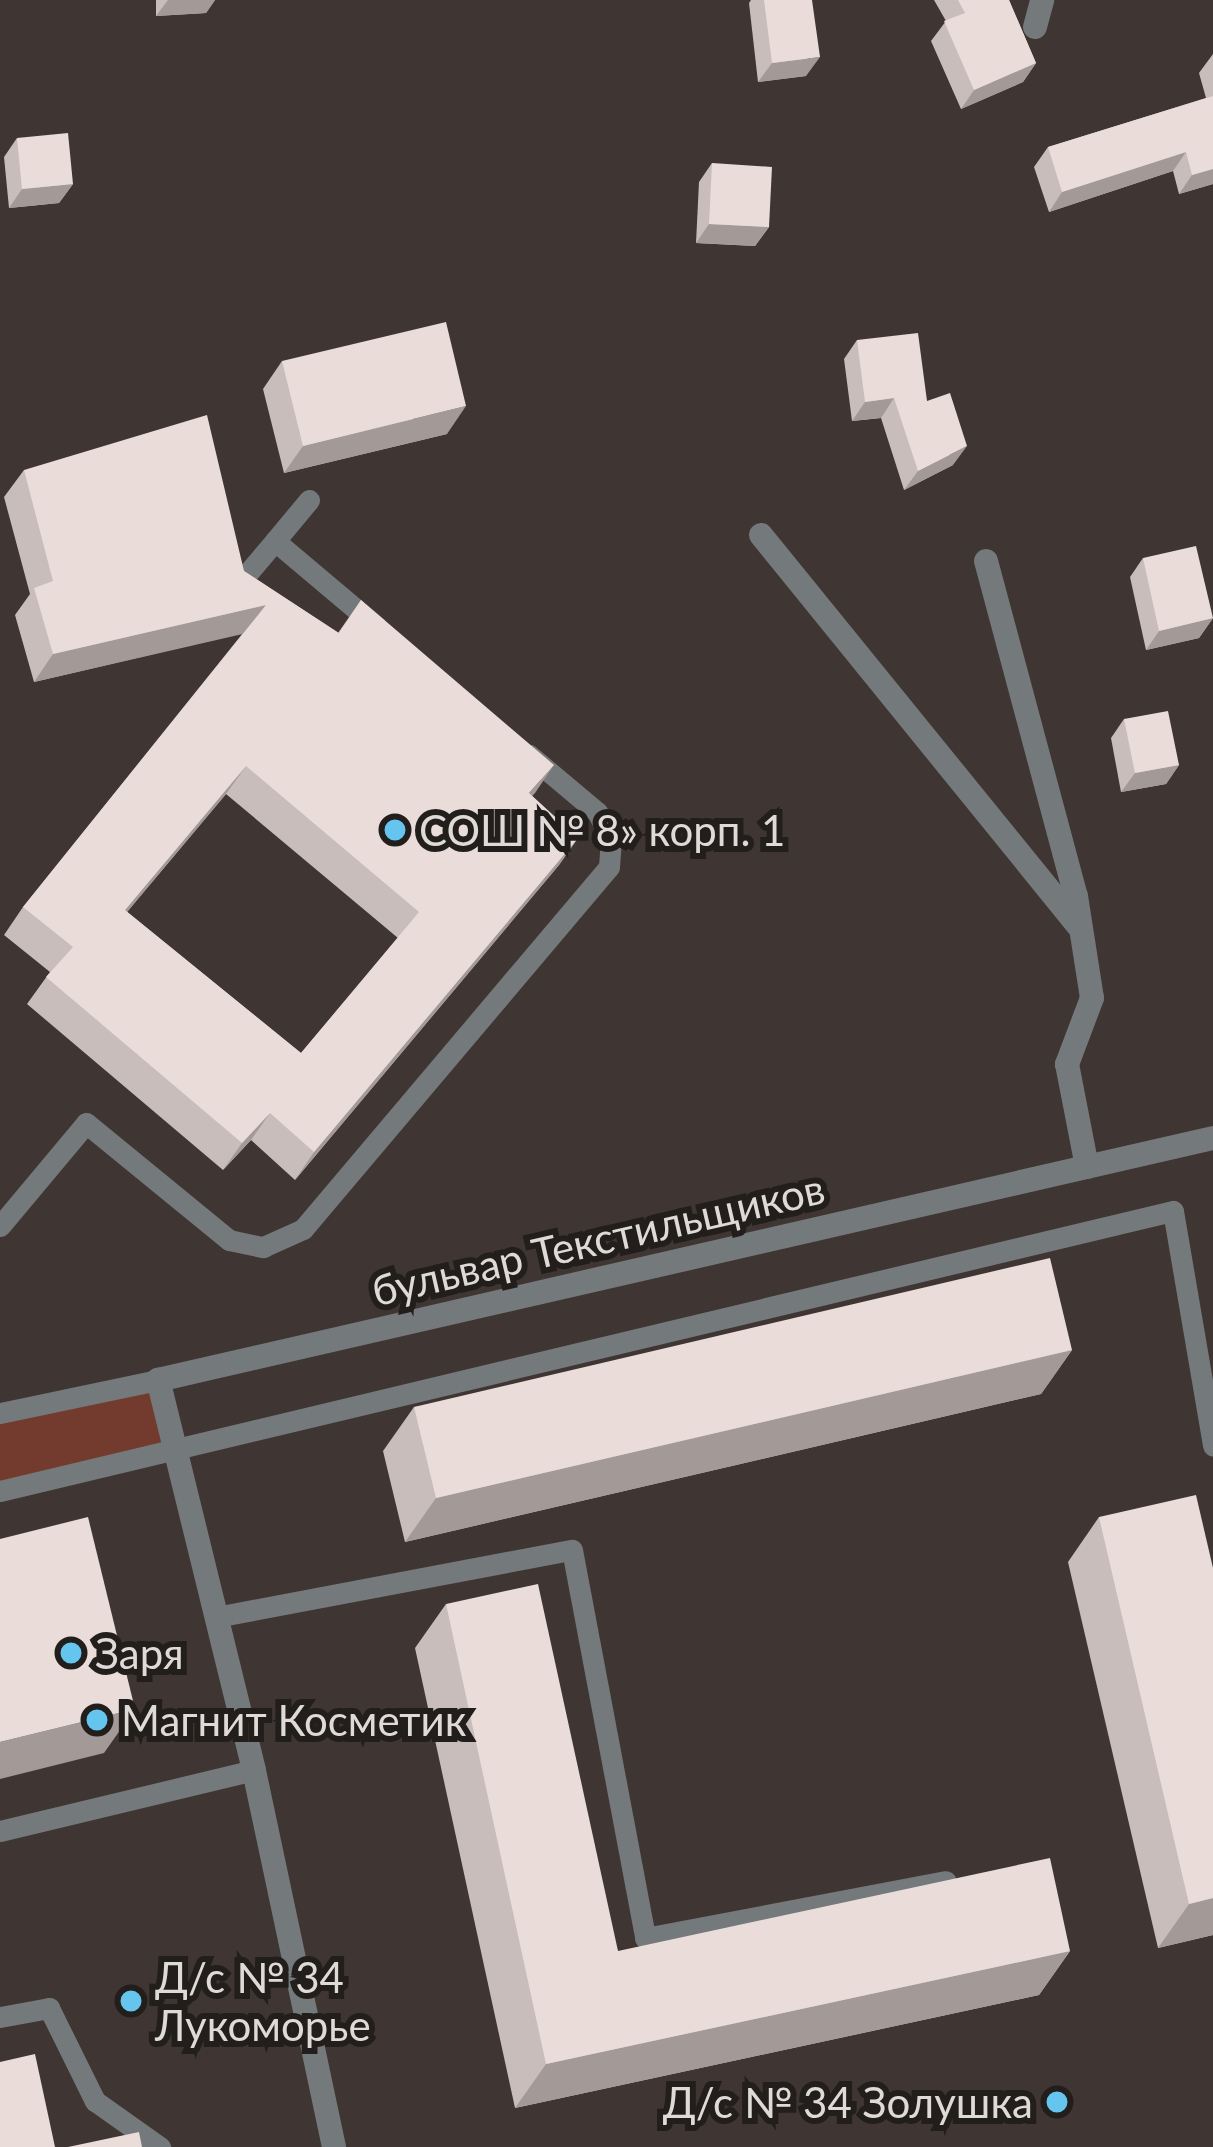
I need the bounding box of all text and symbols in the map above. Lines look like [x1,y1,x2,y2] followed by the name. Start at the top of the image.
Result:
[419,805,785,855] place label: СОШ № 8» корп. 1
[382,817,408,843] marker: СОШ № 8» корп. 1
[367,1162,829,1316] street label: бульвар Текстильщиков
[95,1628,184,1678] place label: Заря
[58,1640,84,1666] marker: Заря
[121,1695,466,1745] place label: Магнит Косметик
[84,1707,110,1733] marker: Магнит Косметик
[155,1952,371,2050] place label: Д/с № 34 Лукоморье
[118,1988,144,2014] marker: Д/с № 34 Лукоморье
[663,2077,1033,2127] place label: Д/с № 34 Золушка
[1044,2089,1070,2115] marker: Д/с № 34 Золушка

